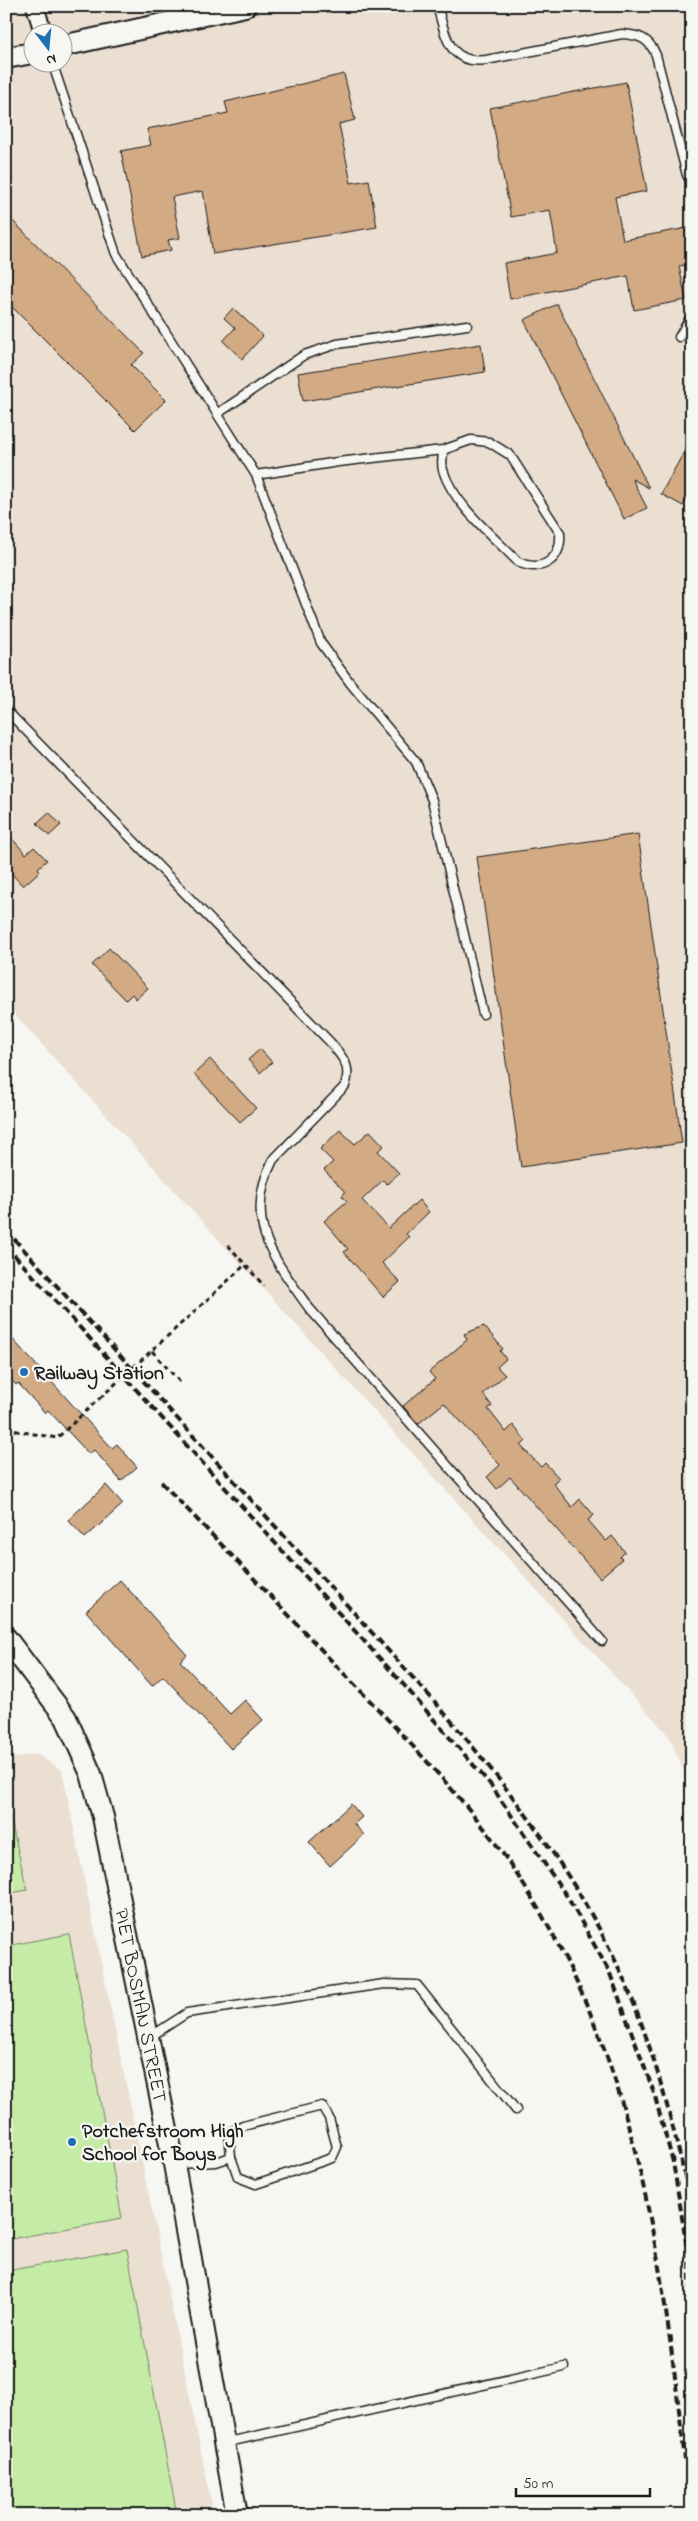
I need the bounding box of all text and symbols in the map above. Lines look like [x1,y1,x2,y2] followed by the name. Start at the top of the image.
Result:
[22,22,72,72] north arrow
[44,48,59,70] text: N
[34,1360,164,1390] place label: Railway Station
[18,1366,30,1378] marker: Railway Station
[105,1906,173,2105] street label: PIET BOSMAN STREET
[82,2118,243,2171] place label: Potchefstroom High School for Boys
[66,2136,78,2148] marker: Potchefstroom High School for Boys
[516,2466,649,2498] scale bar
[523,2473,554,2495] text: 50 m

